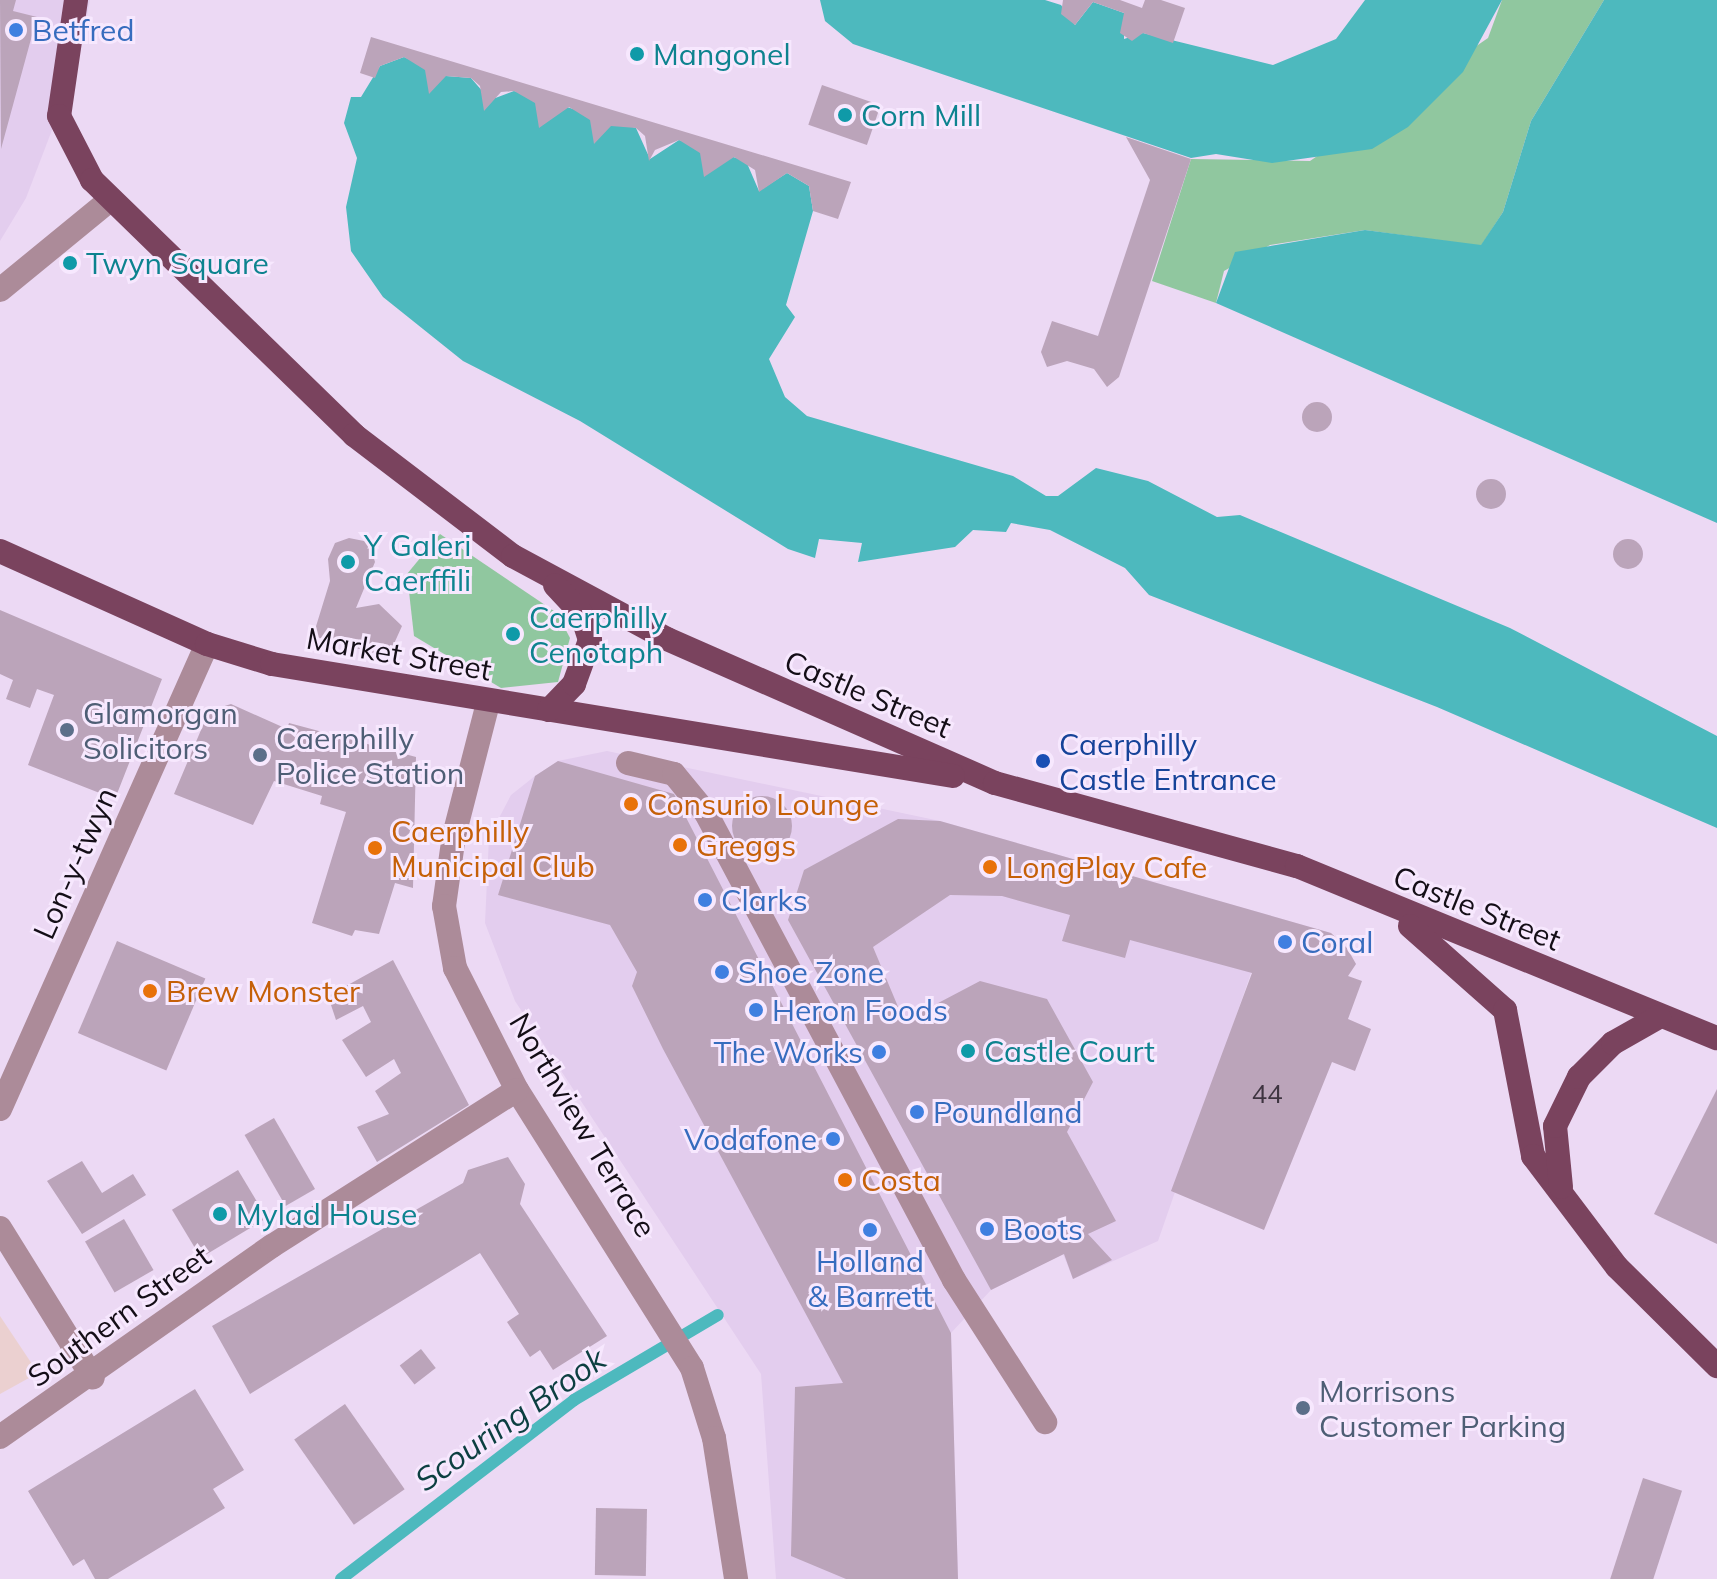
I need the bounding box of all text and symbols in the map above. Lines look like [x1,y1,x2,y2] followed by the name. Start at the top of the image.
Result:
[32,12,134,48] place label: Betfred
[7,21,25,39] marker: Betfred
[653,36,791,72] place label: Mangonel
[628,45,646,63] marker: Mangonel
[861,97,981,133] place label: Corn Mill
[836,106,854,124] marker: Corn Mill
[86,245,269,281] place label: Twyn Square
[61,254,79,272] marker: Twyn Square
[364,527,471,598] place label: Y Galeri Caerffili
[339,553,357,571] marker: Y Galeri Caerffili
[529,599,667,670] place label: Caerphilly Cenotaph
[304,620,494,688] street label: Market Street
[504,625,522,643] marker: Caerphilly Cenotaph
[779,643,957,745] street label: Castle Street
[83,695,238,766] place label: Glamorgan Solicitors
[276,720,464,790] place label: Caerphilly Police Station
[58,721,76,739] marker: Glamorgan Solicitors
[1059,726,1276,796] place label: Caerphilly Castle Entrance
[251,746,269,764] marker: Caerphilly Police Station
[1034,752,1052,770] marker: Caerphilly Castle Entrance
[26,782,124,944] street label: Lon-y-twyn
[647,786,879,822] place label: Consurio Lounge
[622,795,640,813] marker: Consurio Lounge
[391,813,595,884] place label: Caerphilly Municipal Club
[696,827,796,863] place label: Greggs
[671,836,689,854] marker: Greggs
[366,839,384,857] marker: Caerphilly Municipal Club
[1006,849,1207,885] place label: LongPlay Cafe
[981,858,999,876] marker: LongPlay Cafe
[1388,858,1566,958] street label: Castle Street
[721,882,808,918] place label: Clarks
[696,891,714,909] marker: Clarks
[1301,924,1373,960] place label: Coral
[1276,933,1294,951] marker: Coral
[738,954,884,990] place label: Shoe Zone
[713,963,731,981] marker: Shoe Zone
[166,973,360,1009] place label: Brew Monster
[141,982,159,1000] marker: Brew Monster
[772,992,948,1028] place label: Heron Foods
[747,1001,765,1019] marker: Heron Foods
[502,1006,664,1244] street label: Northview Terrace
[984,1033,1155,1069] place label: Castle Court
[713,1034,863,1070] place label: The Works
[959,1042,977,1060] marker: Castle Court
[870,1043,888,1061] marker: The Works
[1251,1078,1283,1110] house number: 44
[933,1094,1083,1130] place label: Poundland
[908,1103,926,1121] marker: Poundland
[684,1121,817,1157] place label: Vodafone
[824,1130,842,1148] marker: Vodafone
[861,1162,941,1198] place label: Costa
[836,1171,854,1189] marker: Costa
[236,1196,417,1232] place label: Mylad House
[211,1205,229,1223] marker: Mylad House
[1003,1211,1083,1247] place label: Boots
[978,1220,996,1238] marker: Boots
[861,1221,879,1239] marker: Holland & Barrett
[21,1238,217,1394] street label: Southern Street
[808,1243,932,1314] place label: Holland & Barrett
[407,1339,613,1499] water label: Scouring Brook
[1319,1373,1566,1444] place label: Morrisons Customer Parking
[1294,1399,1312,1417] marker: Morrisons Customer Parking

